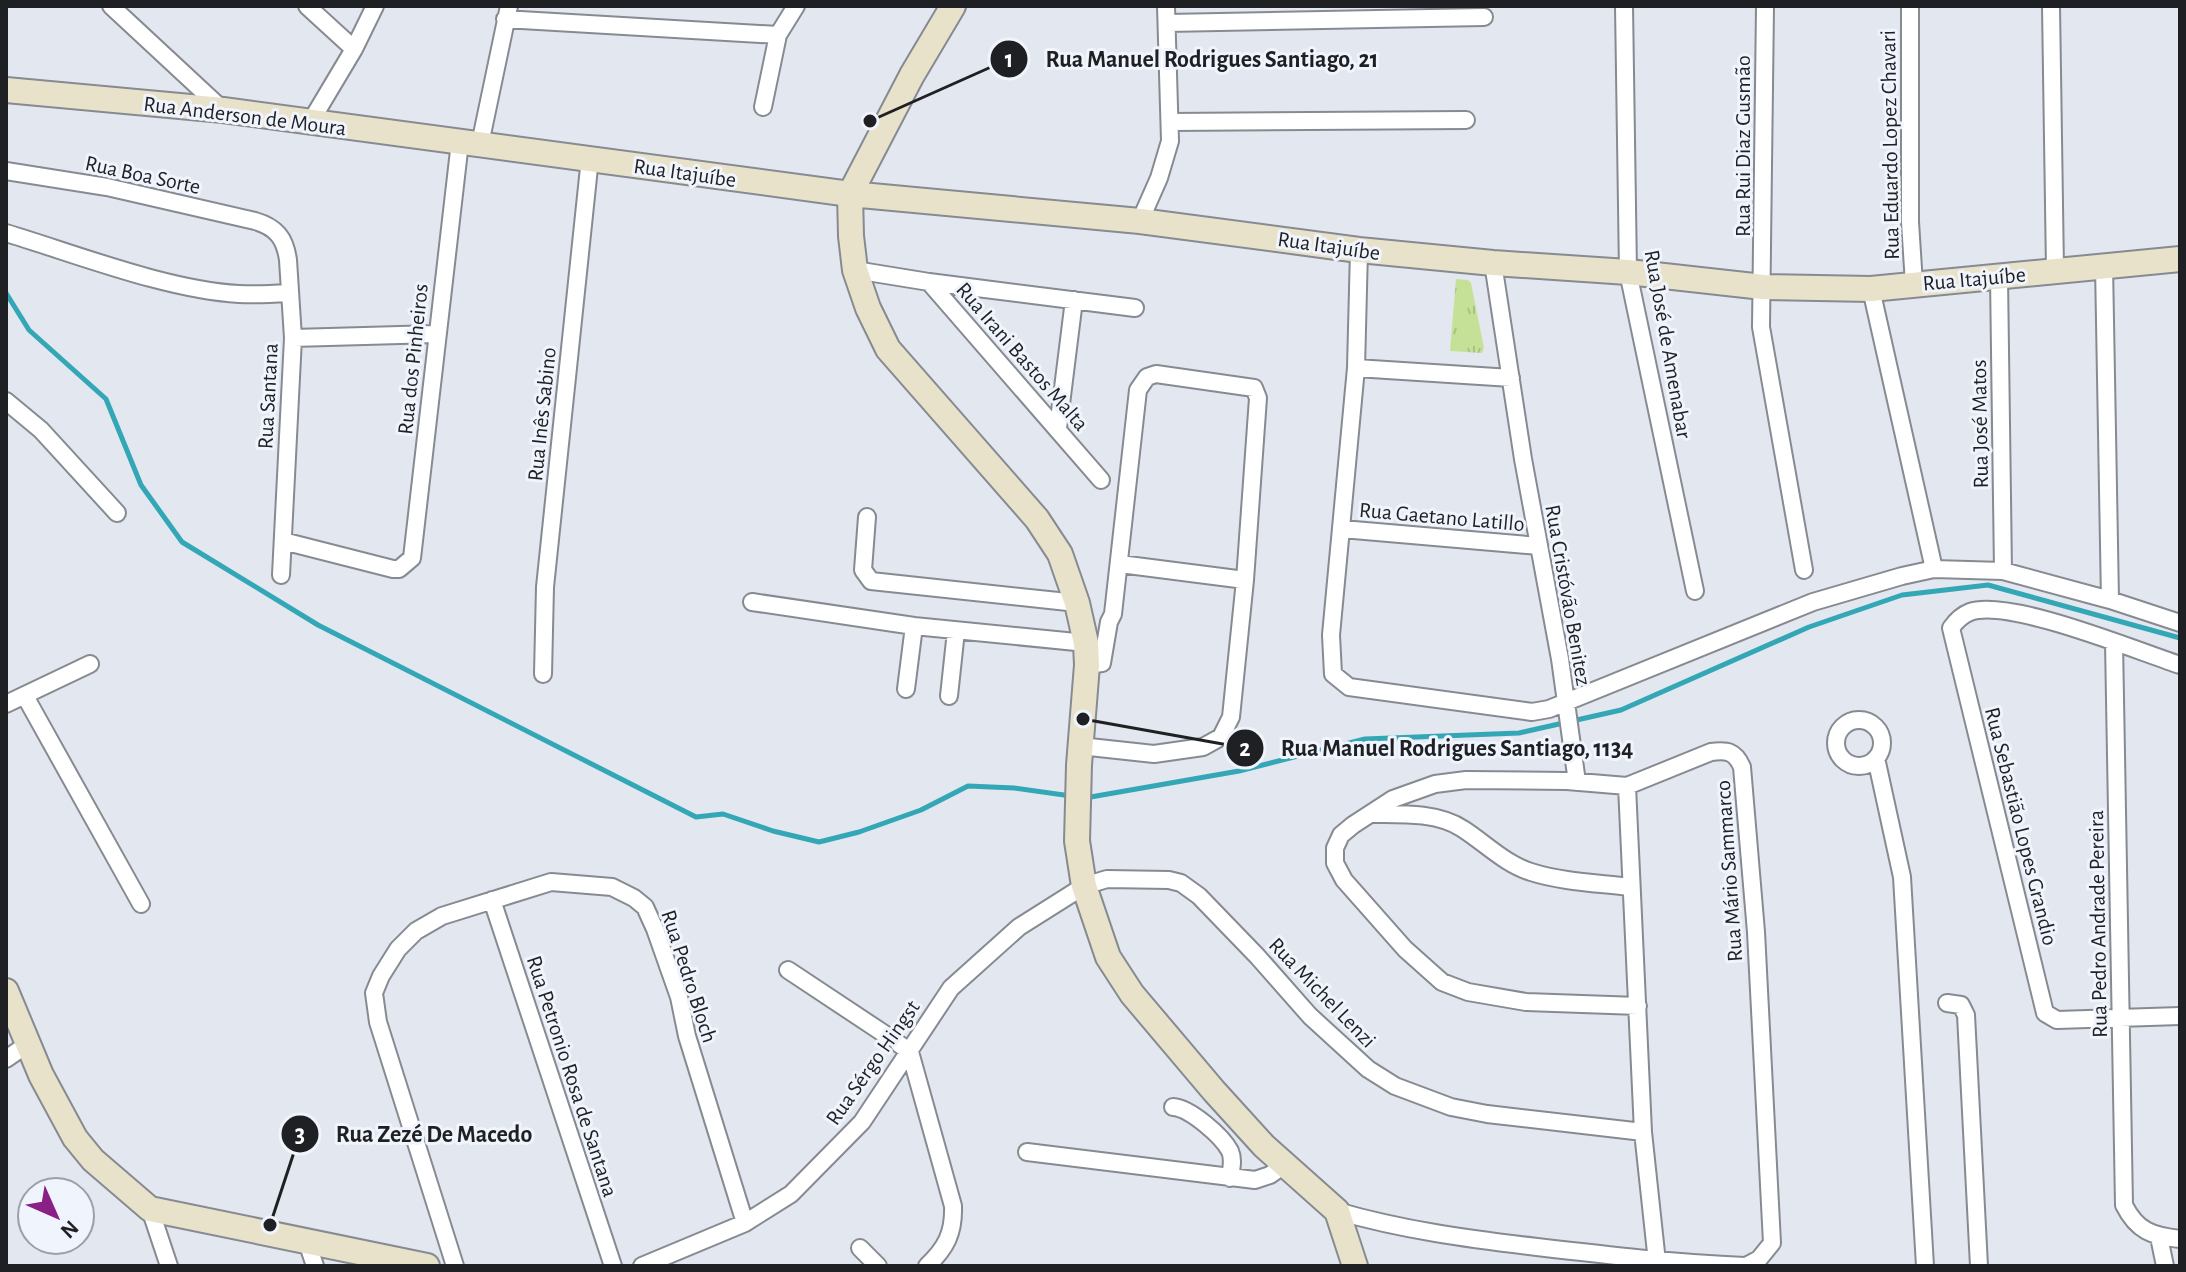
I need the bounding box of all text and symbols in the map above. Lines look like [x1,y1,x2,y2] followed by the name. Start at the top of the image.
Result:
[1877,30,1903,260] street label: Rua Eduardo Lopez Chavari
[989,35,1394,83] callout: Rua Manuel Rodrigues Santiago, 21
[1005,48,1013,72] text: 1
[1046,48,1378,72] text: Rua Manuel Rodrigues Santiago, 21
[1732,55,1754,237] street label: Rua Rui Diaz Gusmão
[142,93,347,139] street label: Rua Anderson de Moura
[83,152,203,198] street label: Rua Boa Sorte
[632,155,738,191] street label: Rua Itajuíbe
[1276,228,1382,264] street label: Rua Itajuíbe
[1641,248,1695,440] street label: Rua José de Amenabar
[1922,264,2027,294] street label: Rua Itajuíbe
[952,278,1093,435] street label: Rua Irani Bastos Malta
[394,282,432,436] street label: Rua dos Pinheiros
[254,342,282,450] street label: Rua Santana
[524,346,560,482] street label: Rua Inês Sabino
[1968,359,1992,489] street label: Rua José Matos
[1358,499,1526,535] street label: Rua Gaetano Latillo
[1541,503,1595,687] street label: Rua Cristóvão Benitez
[1981,705,2061,948] street label: Rua Sebastião Lopes Grandio
[1225,724,1649,772] callout: Rua Manuel Rodrigues Santiago, 1134
[1239,737,1251,761] text: 2
[1281,737,1633,761] text: Rua Manuel Rodrigues Santiago, 1134
[1712,779,1746,962] street label: Rua Mário Sammarco
[2085,810,2111,1038] street label: Rua Pedro Andrade Pereira
[657,907,721,1045] street label: Rua Pedro Bloch
[1265,934,1380,1052] street label: Rua Michel Lenzi
[523,953,621,1200] street label: Rua Petronio Rosa de Santana
[822,996,924,1129] street label: Rua Sérgo Hingst
[280,1110,548,1158] callout: Rua Zezé De Macedo
[295,1123,305,1147] text: 3
[336,1123,532,1147] text: Rua Zezé De Macedo
[16,1176,96,1256] north arrow
[56,1216,83,1243] text: N

